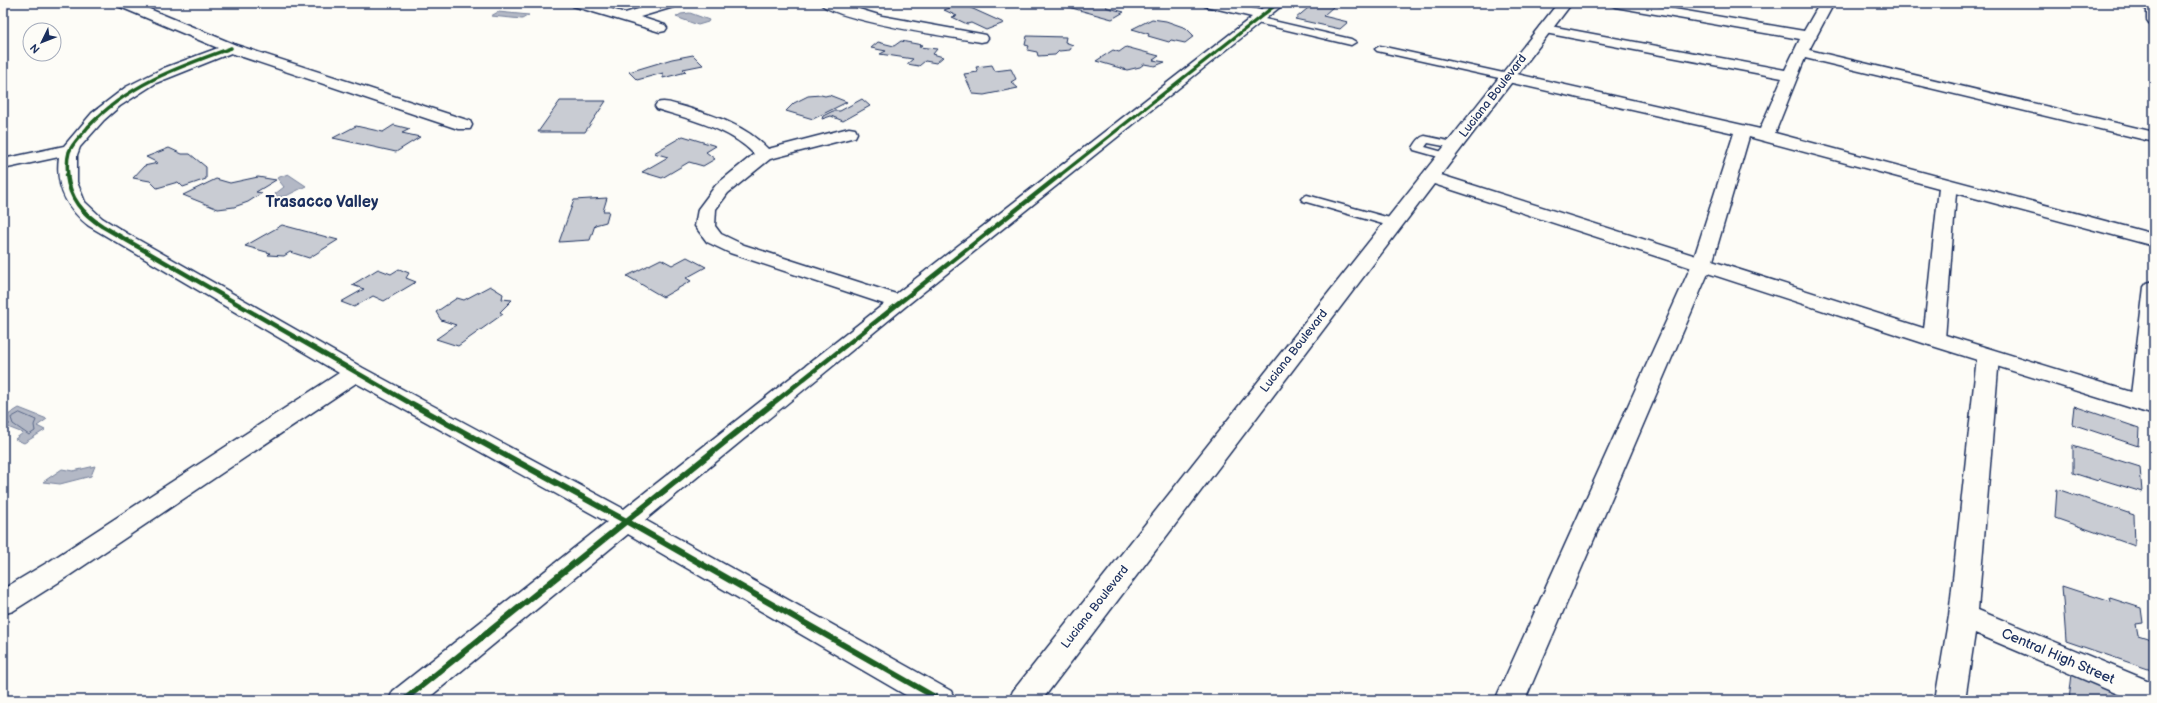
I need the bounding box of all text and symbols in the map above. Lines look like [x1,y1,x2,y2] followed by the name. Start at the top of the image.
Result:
[22,22,62,62] north arrow
[27,41,43,56] text: N
[1456,51,1530,140] street label: Luciana Boulevard
[266,193,379,212] district label: Trasacco Valley
[1257,306,1331,395] street label: Luciana Boulevard
[1058,562,1132,651] street label: Luciana Boulevard
[1999,624,2118,688] street label: Central High Street

